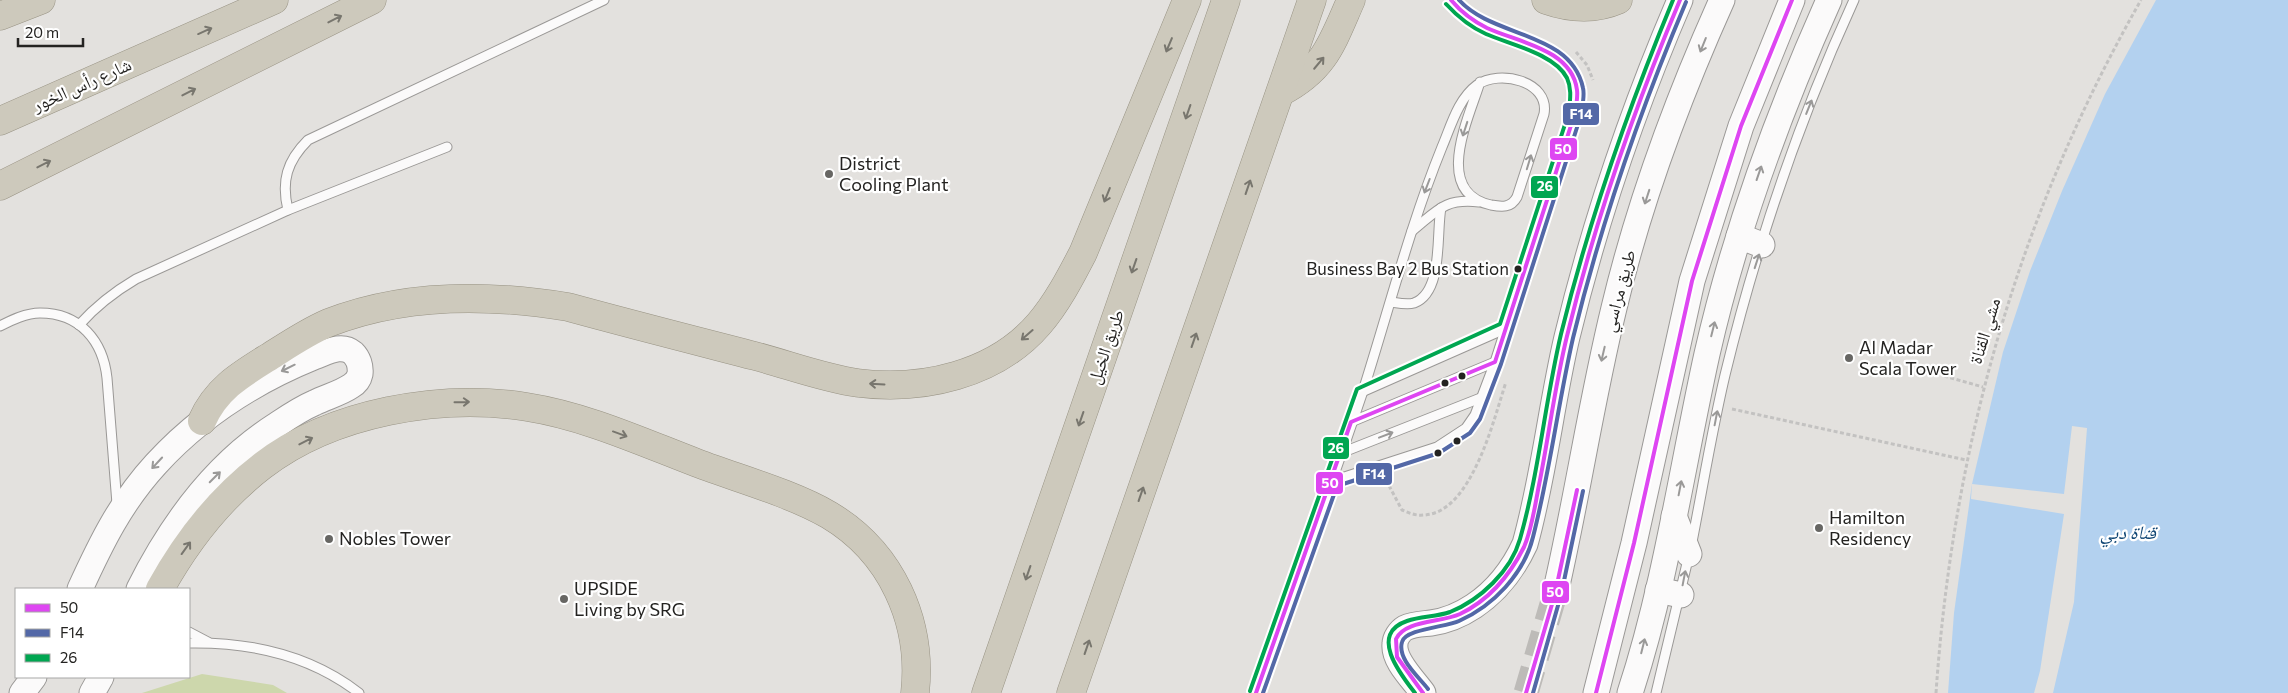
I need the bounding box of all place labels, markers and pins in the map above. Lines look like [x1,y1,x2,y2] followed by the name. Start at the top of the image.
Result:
[839,152,949,195] place label: District Cooling Plant
[823,168,835,180] marker: District Cooling Plant
[1306,258,1509,279] place label: Business Bay 2 Bus Station
[1513,264,1523,274] marker: Business Bay 2 Bus Station
[1859,336,1957,379] place label: Al Madar Scala Tower
[1843,352,1855,364] marker: Al Madar Scala Tower
[1457,371,1467,381] unlabelled marker
[1440,378,1450,388] unlabelled marker
[1452,436,1462,446] unlabelled marker
[1433,448,1443,458] unlabelled marker
[1829,506,1911,549] place label: Hamilton Residency
[1813,522,1825,534] marker: Hamilton Residency
[339,527,451,549] place label: Nobles Tower
[323,533,335,545] marker: Nobles Tower
[574,577,685,620] place label: UPSIDE Living by SRG
[558,593,570,605] marker: UPSIDE Living by SRG

